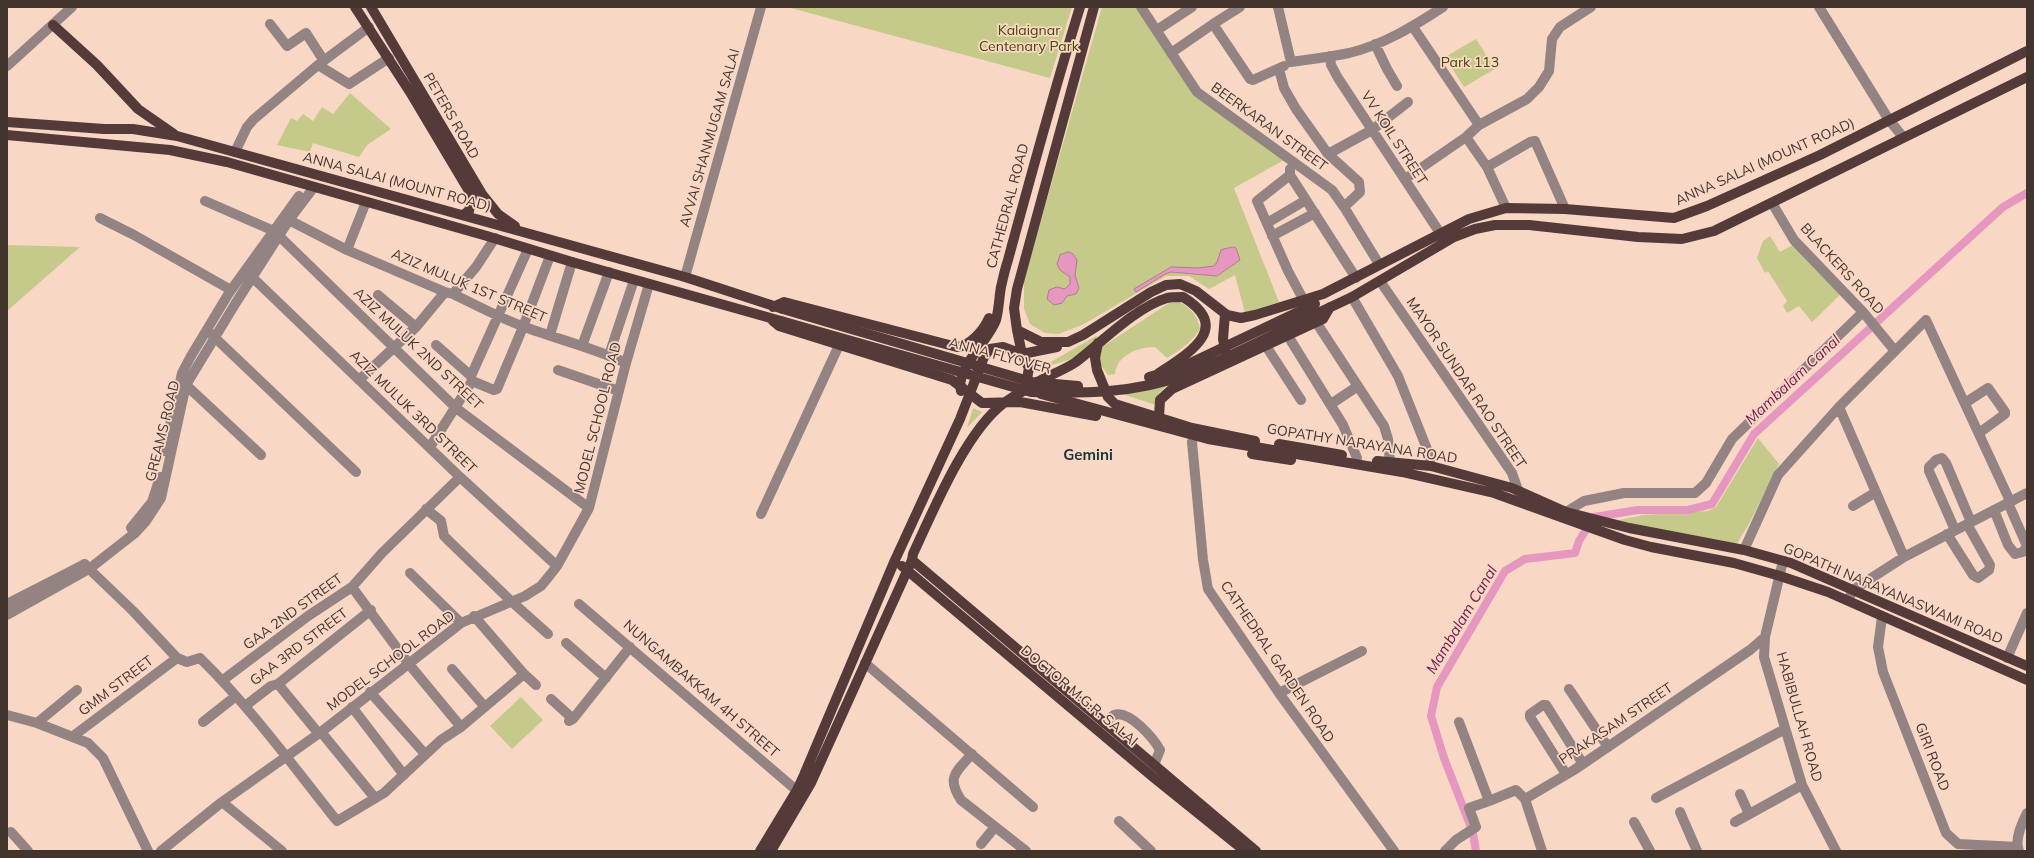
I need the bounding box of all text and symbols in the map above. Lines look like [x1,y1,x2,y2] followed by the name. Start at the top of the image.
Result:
[979,23,1079,56] park label: Kalaignar Centenary Park
[676,47,744,229] street label: AVVAI SHANMUGAM SALAI
[1441,55,1499,71] park label: Park 113
[419,70,483,162] street label: PETERS ROAD
[1208,79,1330,175] street label: BEERKARAN STREET
[1357,88,1431,188] street label: VV KOIL STREET
[1673,115,1857,209] street label: ANNA SALAI (MOUNT ROAD)
[983,142,1033,270] street label: CATHEDRAL ROAD
[301,149,493,215] street label: ANNA SALAI (MOUNT ROAD)
[1797,220,1887,318] street label: BLACKERS ROAD
[389,246,549,326] street label: AZIZ MULUK 1ST STREET
[350,285,486,413] street label: AZIZ MULUK 2ND STREET
[1402,294,1530,472] street label: MAYOR SUNDAR RAO STREET
[1742,331,1844,429] water label: Mambalam Canal
[947,334,1053,378] street label: ANNA FLYOVER
[571,340,625,496] street label: MODEL SCHOOL ROAD
[346,347,480,477] street label: AZIZ MULUK 3RD STREET
[142,379,184,483] street label: GREAMS ROAD
[1266,421,1458,467] street label: GOPATHY NARAYANA ROAD
[1063,446,1113,464] district label: Gemini
[1781,540,2005,648] street label: GOPATHI NARAYANASWAMI ROAD
[1423,563,1501,677] water label: Mambalam Canal
[240,570,346,654] street label: GAA 2ND STREET
[1216,578,1338,746] street label: CATHEDRAL GARDEN ROAD
[247,605,351,689] street label: GAA 3RD STREET
[324,607,458,715] street label: MODEL SCHOOL ROAD
[620,617,782,761] street label: NUNGAMBAKKAM 4H STREET
[1017,642,1141,750] street label: DOCTOR M.G.R. SALAI
[1772,650,1826,784] street label: HABIBULLAH ROAD
[75,652,157,720] street label: GMM STREET
[1556,680,1676,768] street label: PRAKASAM STREET
[1911,720,1953,794] street label: GIRI ROAD

